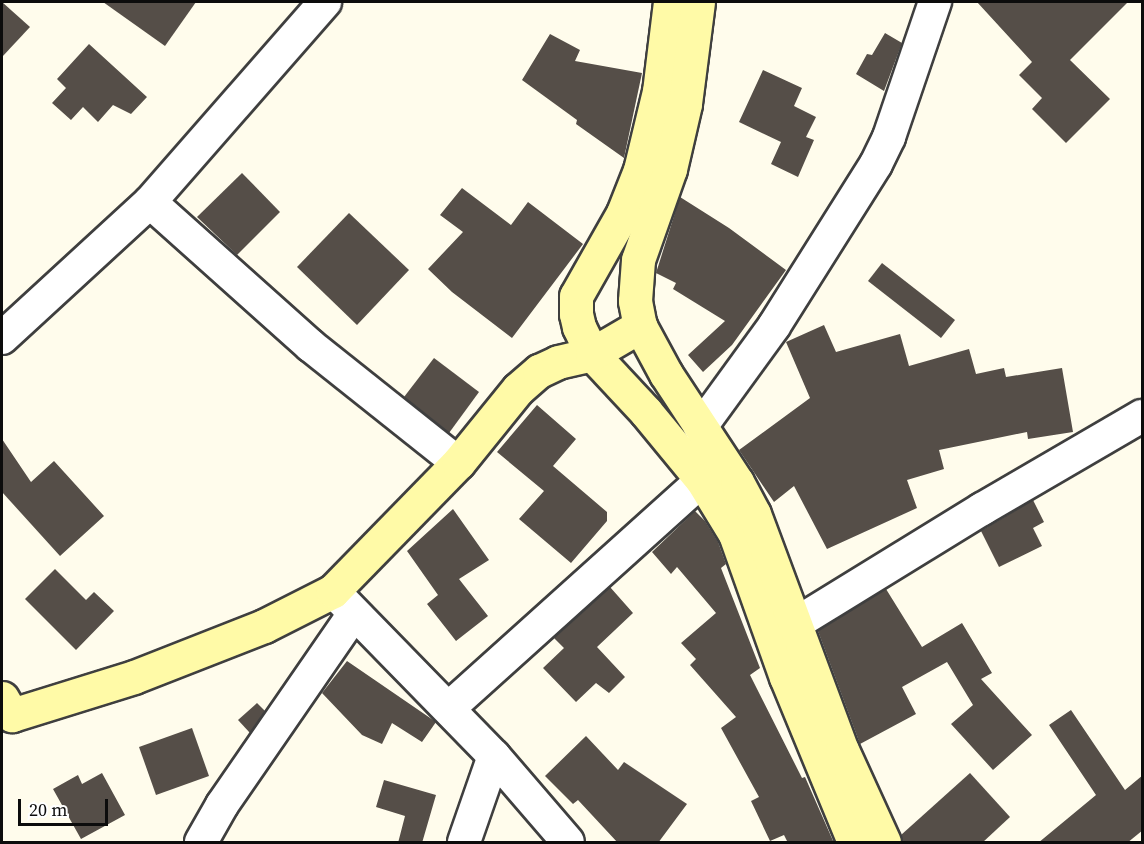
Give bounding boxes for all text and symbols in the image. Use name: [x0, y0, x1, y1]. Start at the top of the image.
scale bar: [21, 787, 111, 825]
text: 20 m: [29, 797, 67, 822]

